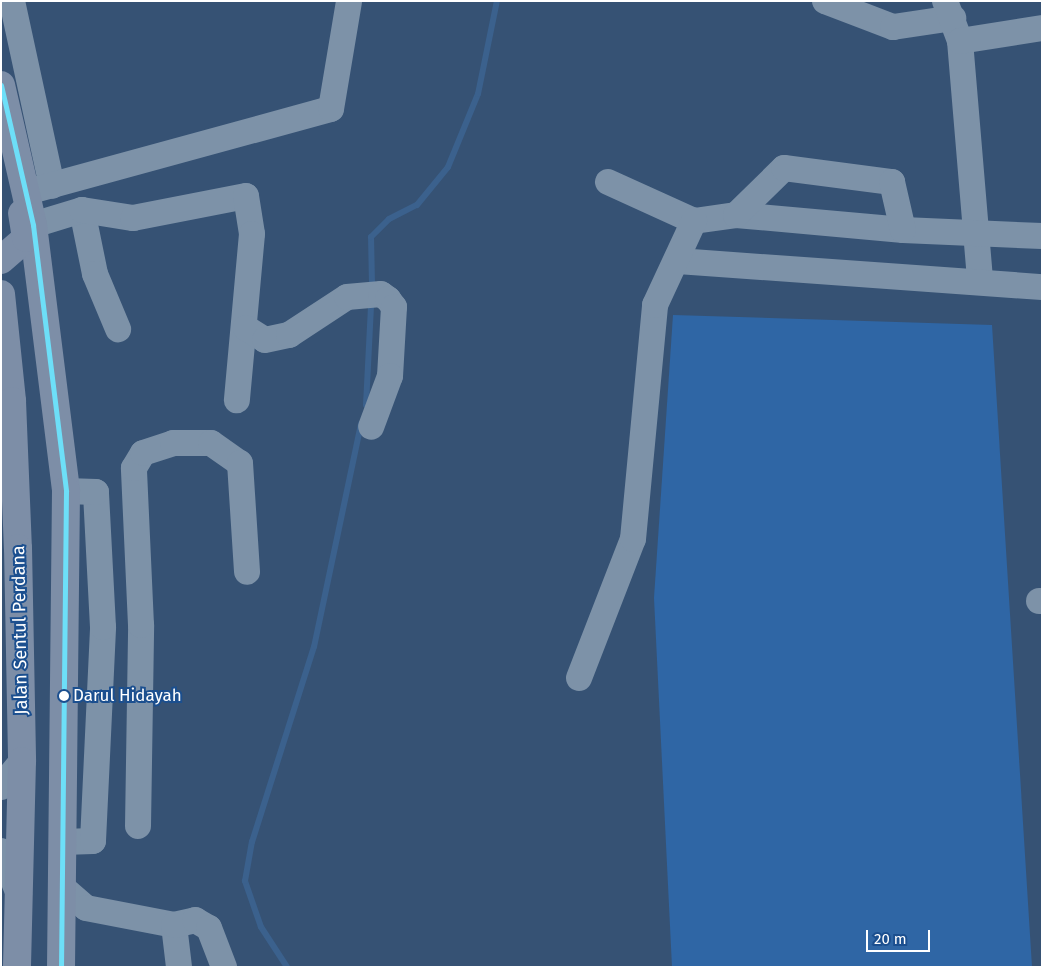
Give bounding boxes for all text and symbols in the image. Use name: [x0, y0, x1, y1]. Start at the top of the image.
street label: Jalan Sentul Perdana: [8, 545, 32, 715]
place label: Darul Hidayah: [73, 686, 182, 706]
marker: Darul Hidayah: [59, 691, 69, 701]
scale bar: [868, 920, 932, 952]
text: 20 m: [874, 930, 907, 948]

